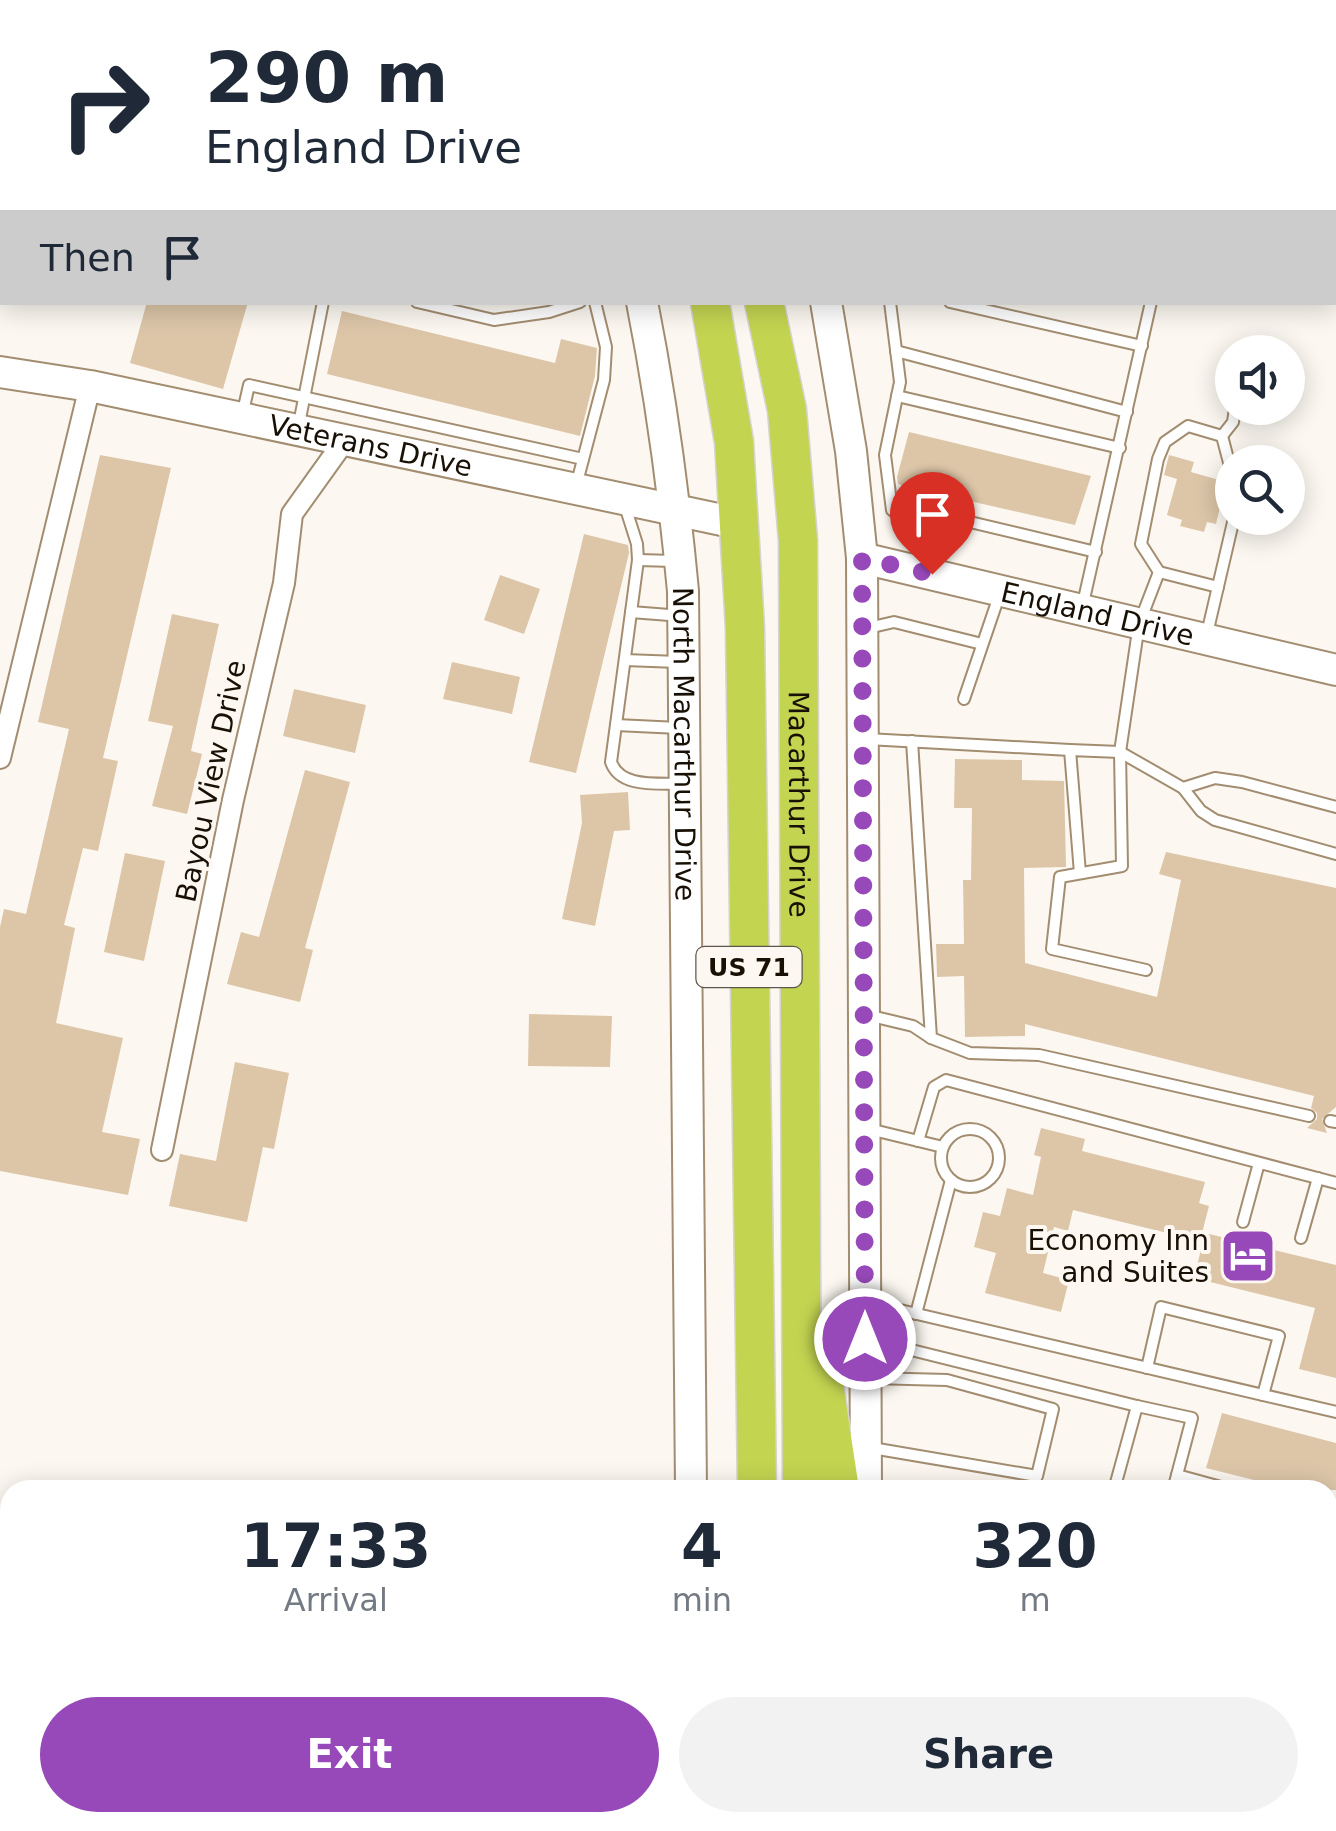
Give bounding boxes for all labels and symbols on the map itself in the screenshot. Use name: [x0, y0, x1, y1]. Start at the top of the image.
street label: Veterans Drive: [266, 408, 475, 483]
pin: [890, 472, 975, 575]
street label: England Drive: [998, 575, 1197, 652]
street label: North Macarthur Drive: [666, 587, 702, 901]
street label: Bayou View Drive: [169, 657, 253, 905]
street label: Macarthur Drive: [782, 691, 816, 918]
road number: US 71: [696, 947, 802, 987]
place label: Economy Inn and Suites: [1027, 1224, 1209, 1289]
hotel icon: Economy Inn and Suites: [1218, 1226, 1278, 1286]
position arrow: [813, 1287, 917, 1391]

